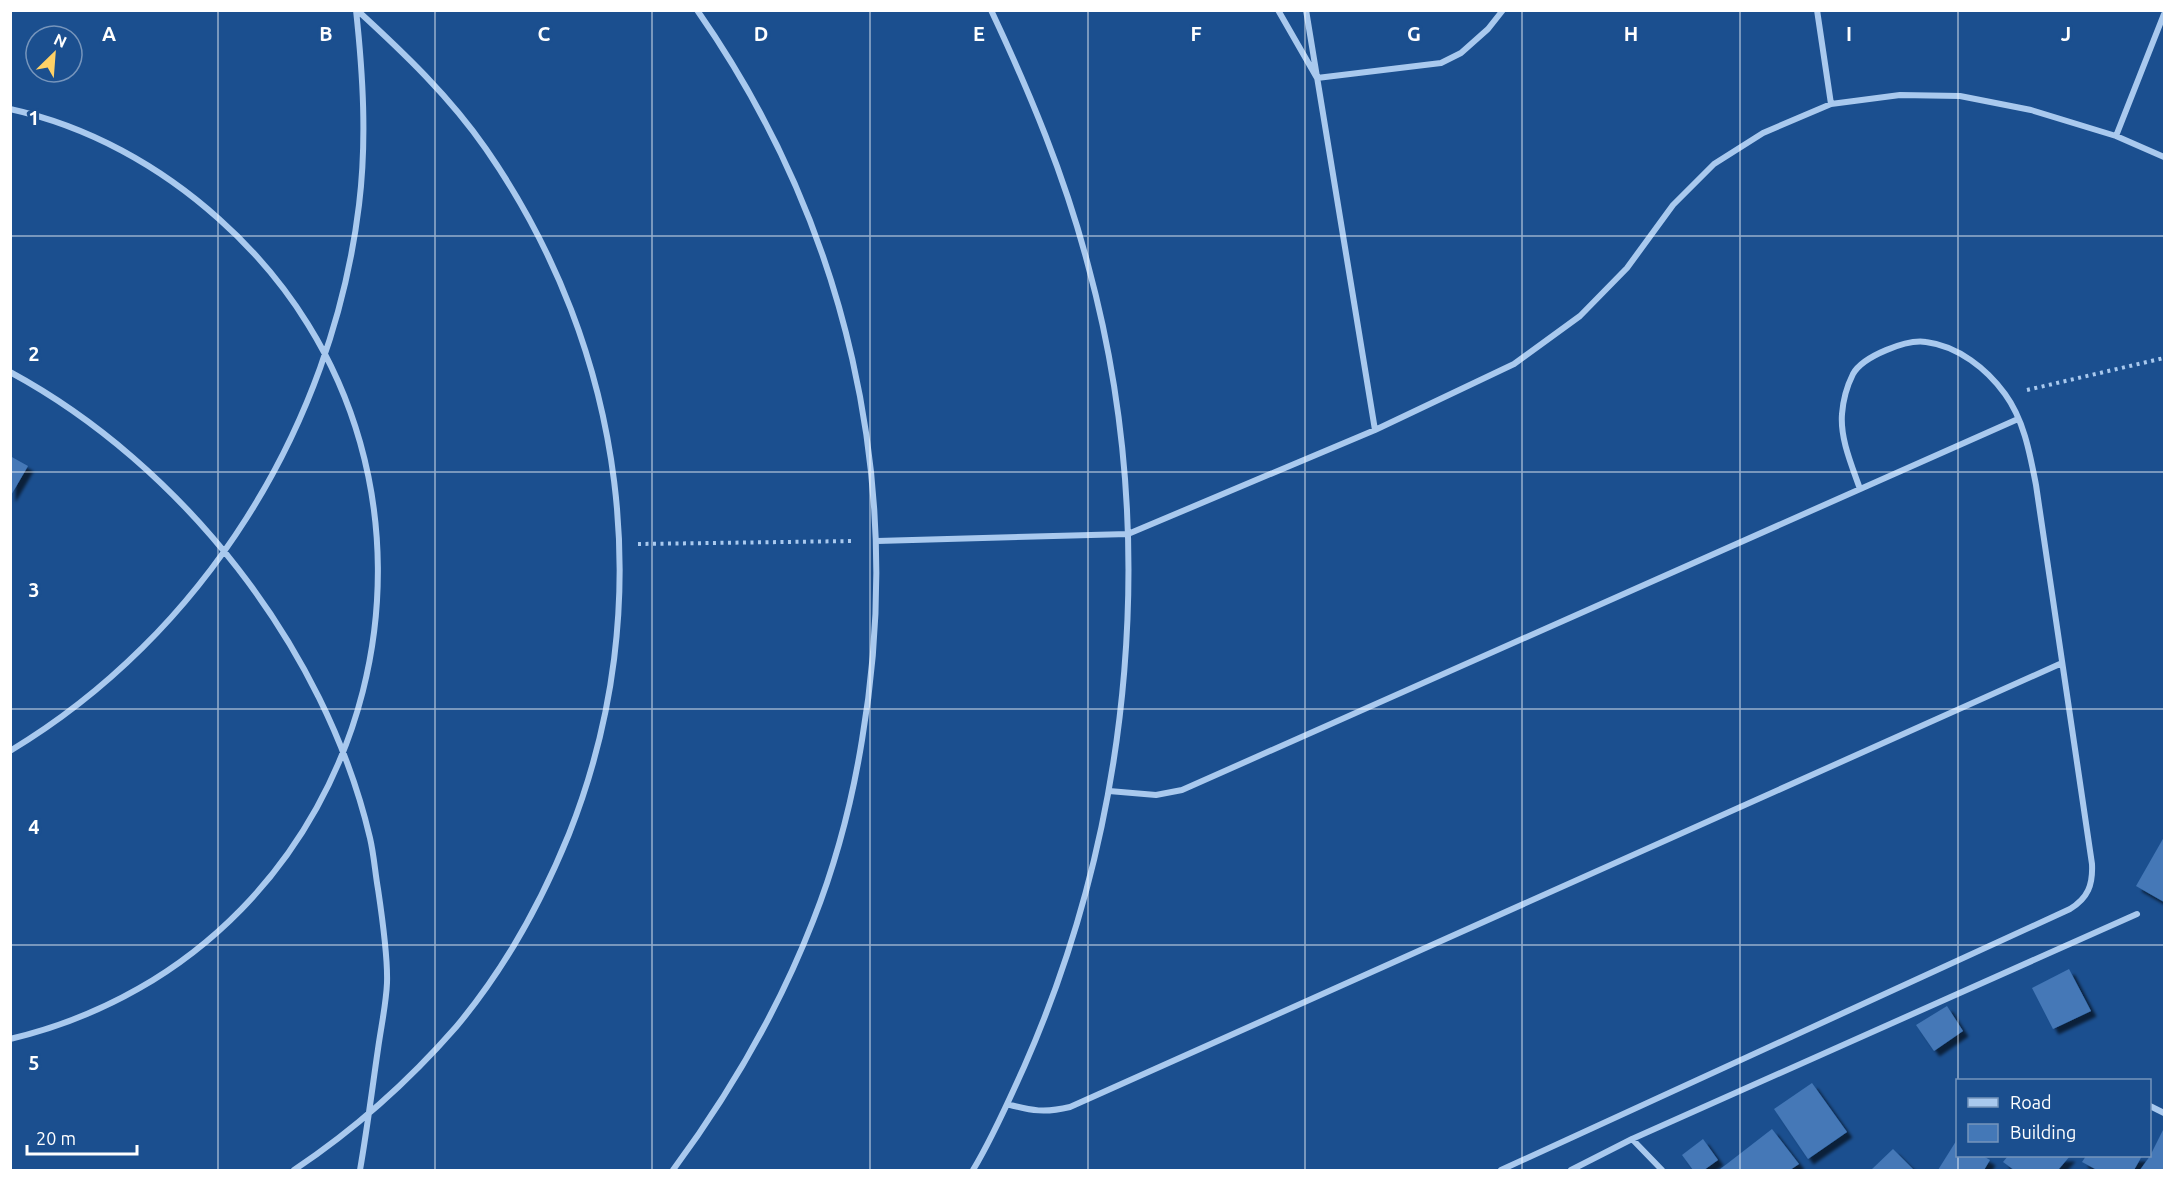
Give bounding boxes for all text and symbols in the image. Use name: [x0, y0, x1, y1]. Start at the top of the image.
text: A: [102, 22, 116, 45]
text: B: [319, 22, 333, 45]
text: C: [538, 22, 551, 45]
text: D: [754, 22, 768, 45]
text: E: [973, 22, 985, 45]
text: F: [1190, 22, 1202, 45]
text: G: [1407, 22, 1421, 45]
text: H: [1624, 22, 1638, 45]
text: I: [1846, 22, 1852, 45]
text: J: [2061, 22, 2071, 45]
north arrow: [24, 24, 84, 84]
text: N: [51, 30, 70, 51]
text: 1: [28, 106, 40, 129]
text: 2: [28, 342, 40, 365]
text: 3: [28, 578, 40, 601]
text: 4: [28, 815, 40, 838]
text: 5: [28, 1051, 40, 1074]
legend: [1956, 1079, 2151, 1157]
text: Road: [2010, 1092, 2052, 1112]
scale bar: [27, 1118, 136, 1156]
text: Building: [2010, 1122, 2076, 1142]
text: 20 m: [36, 1128, 76, 1148]

